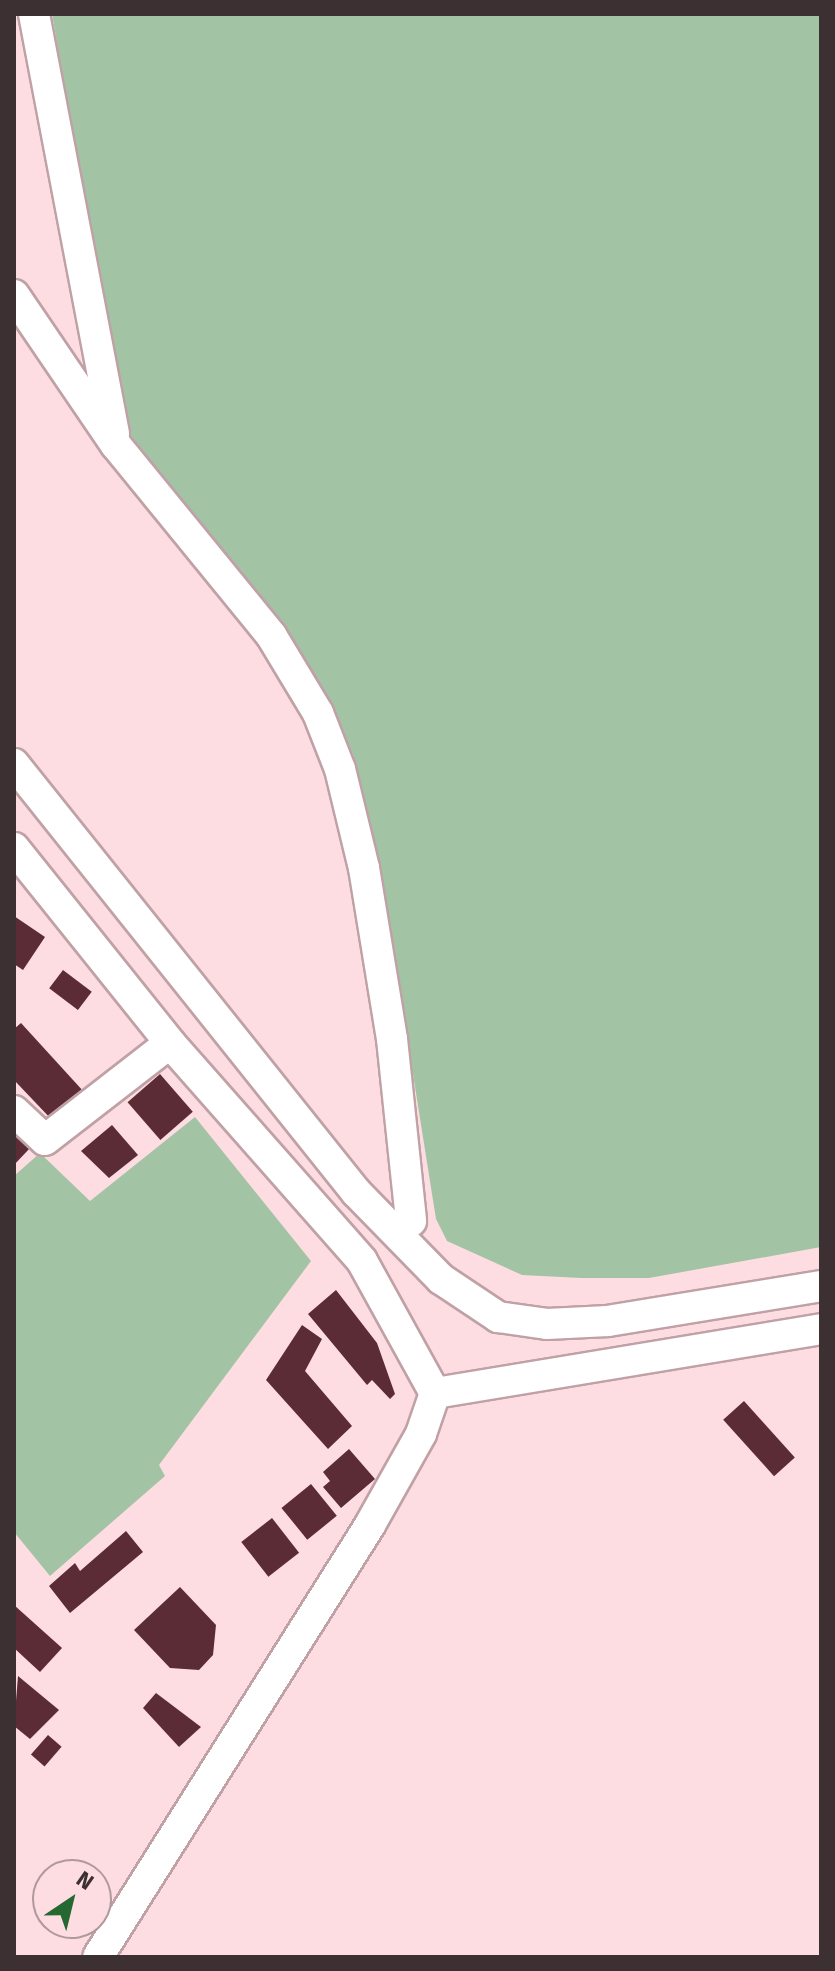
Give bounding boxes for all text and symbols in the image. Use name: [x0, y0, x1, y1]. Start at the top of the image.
north arrow: [32, 1859, 112, 1939]
text: N: [71, 1865, 99, 1896]

